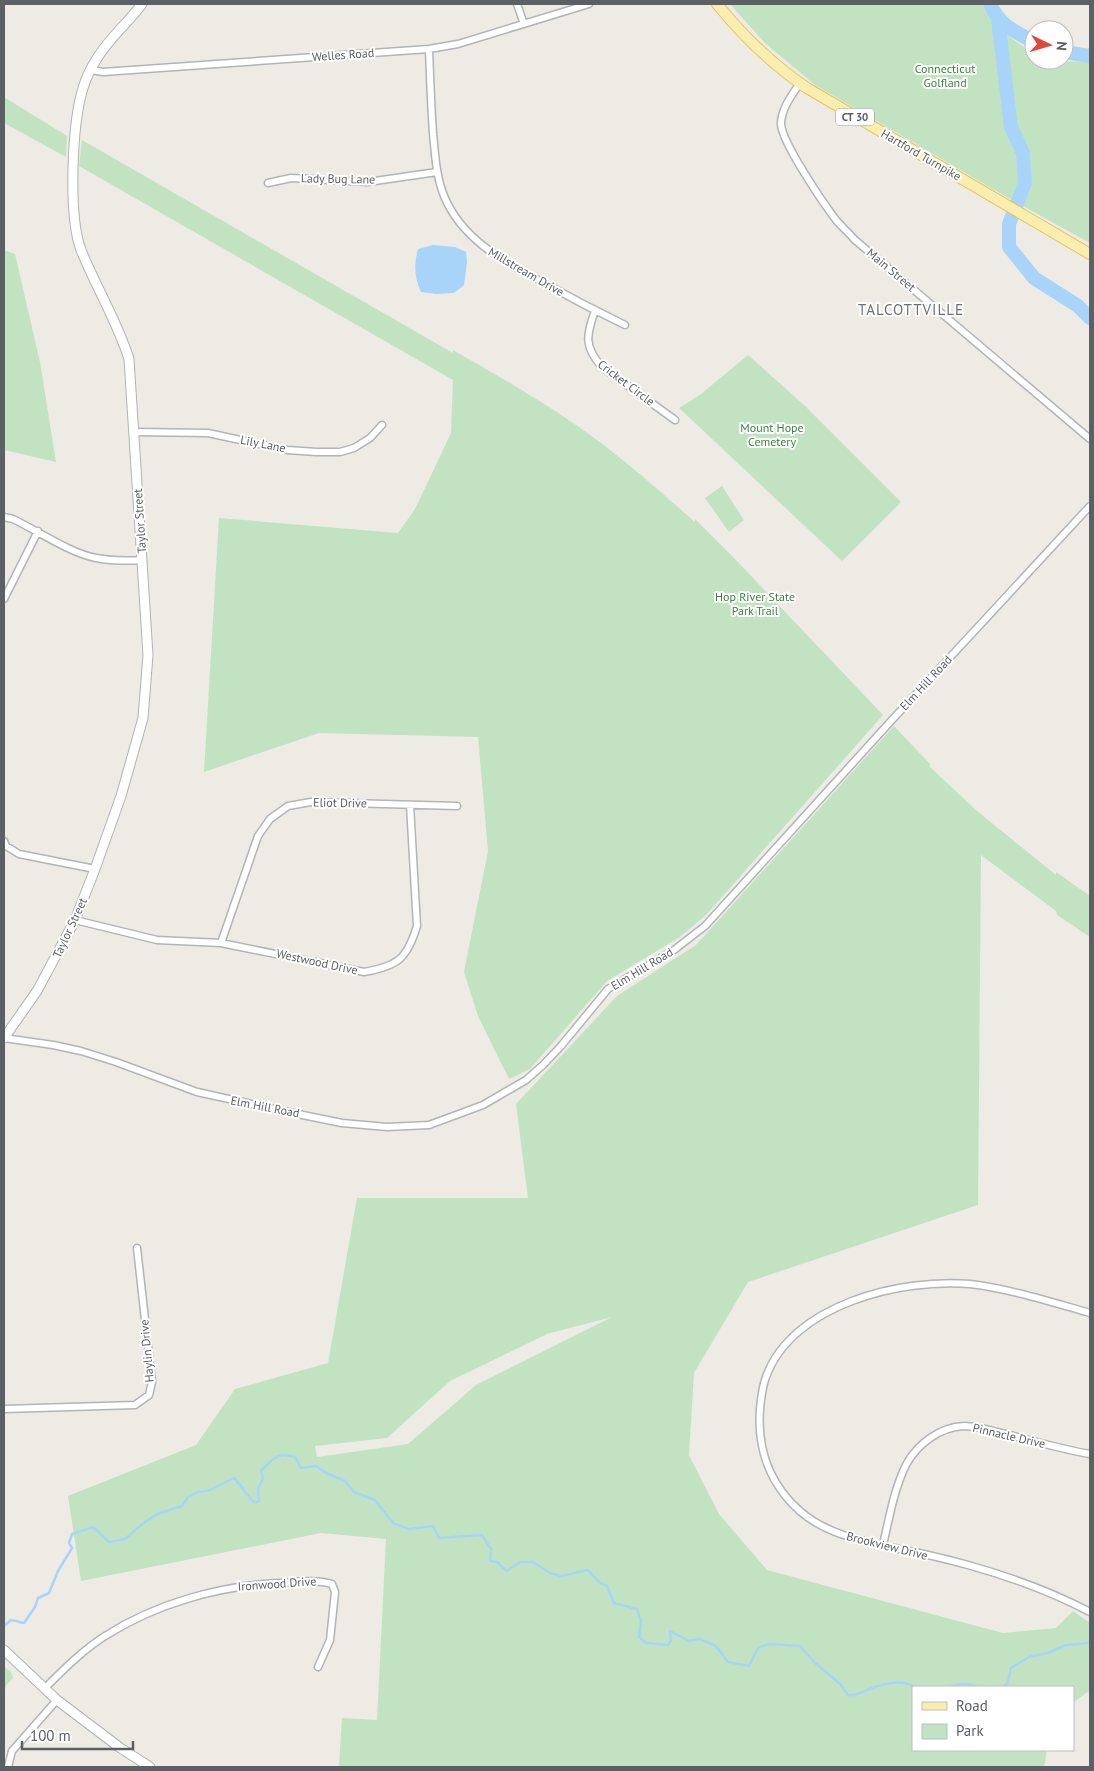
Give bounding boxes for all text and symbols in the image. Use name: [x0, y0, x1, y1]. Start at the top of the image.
north arrow: [1024, 20, 1074, 70]
text: N: [1053, 41, 1071, 52]
street label: Welles Road: [311, 45, 375, 64]
park label: Connecticut Golfland: [915, 61, 975, 90]
road number: CT 30: [836, 108, 874, 125]
street label: Hartford Turnpike: [879, 126, 964, 184]
street label: Lady Bug Lane: [301, 170, 375, 187]
street label: Millstream Drive: [486, 244, 567, 299]
street label: Main Street: [864, 245, 919, 294]
district label: TALCOTTVILLE: [858, 300, 964, 319]
street label: Cricket Circle: [595, 356, 658, 409]
park label: Mount Hope Cemetery: [740, 420, 804, 449]
street label: Lily Lane: [239, 432, 287, 455]
street label: Taylor Street: [130, 488, 149, 554]
park label: Hop River State Park Trail: [715, 589, 795, 618]
street label: Elm Hill Road: [896, 652, 955, 713]
street label: Eliot Drive: [313, 795, 367, 810]
street label: Taylor Street: [49, 895, 90, 960]
street label: Elm Hill Road: [608, 944, 676, 993]
street label: Westwood Drive: [275, 946, 359, 977]
street label: Elm Hill Road: [229, 1092, 301, 1121]
street label: Haylin Drive: [136, 1319, 157, 1383]
street label: Pinnacle Drive: [971, 1420, 1047, 1451]
street label: Brookview Drive: [845, 1528, 929, 1563]
street label: Ironwood Drive: [237, 1573, 317, 1594]
legend: [912, 1686, 1074, 1751]
text: Road: [956, 1696, 988, 1715]
scale bar: [22, 1718, 134, 1750]
text: Park: [956, 1721, 984, 1740]
text: 100 m: [30, 1726, 71, 1745]

